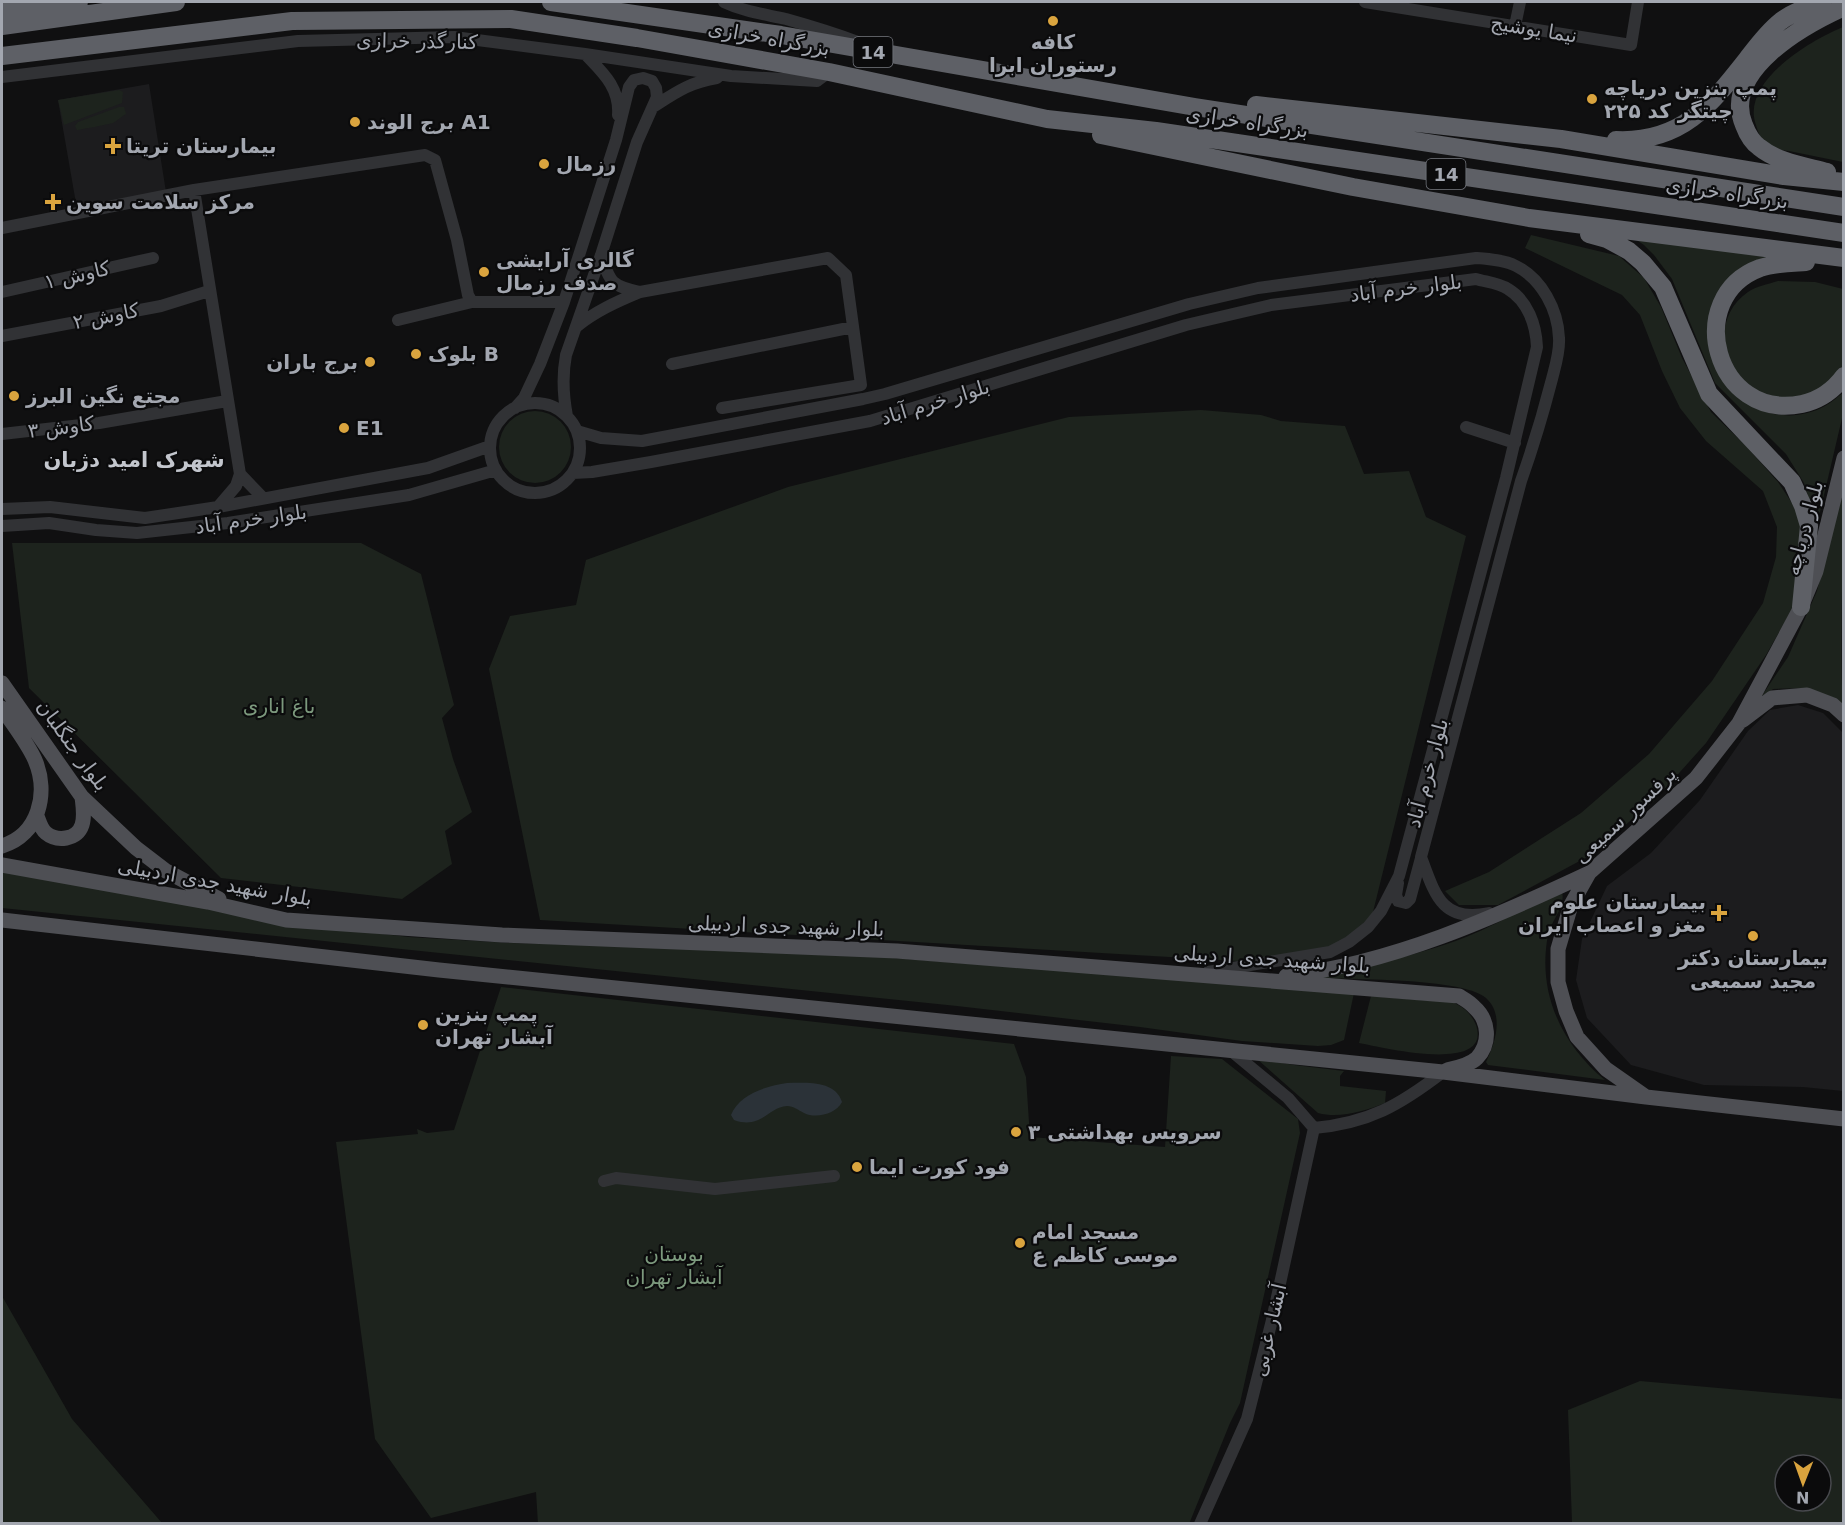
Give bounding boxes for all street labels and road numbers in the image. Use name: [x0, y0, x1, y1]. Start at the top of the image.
street label: نیما یوشیج: [1489, 10, 1579, 48]
street label: بزرگراه خرازی: [706, 15, 832, 61]
street label: کنارگذر خرازی: [356, 28, 478, 54]
road number: 14: [854, 37, 892, 67]
street label: بزرگراه خرازی: [1184, 102, 1310, 142]
road number: 14: [1426, 159, 1466, 189]
street label: بزرگراه خرازی: [1664, 173, 1790, 213]
street label: کاوش ۱: [42, 256, 113, 294]
street label: بلوار خرم آباد: [1349, 268, 1463, 307]
street label: کاوش ۲: [71, 298, 142, 334]
street label: بلوار خرم آباد: [877, 373, 992, 430]
street label: کاوش ۳: [26, 411, 96, 443]
street label: بلوار دریاچه: [1780, 478, 1828, 578]
street label: بلوار خرم آباد: [194, 498, 308, 539]
street label: بلوار جنگلبان: [32, 695, 114, 795]
street label: بلوار خرم آباد: [1400, 715, 1453, 830]
street label: پرفسور سمیعی: [1569, 762, 1682, 869]
street label: بلوار شهید جدی اردبیلی: [116, 853, 314, 911]
street label: بلوار شهید جدی اردبیلی: [687, 911, 885, 941]
street label: بلوار شهید جدی اردبیلی: [1173, 940, 1371, 978]
street label: آبشار غربی: [1246, 1279, 1292, 1379]

